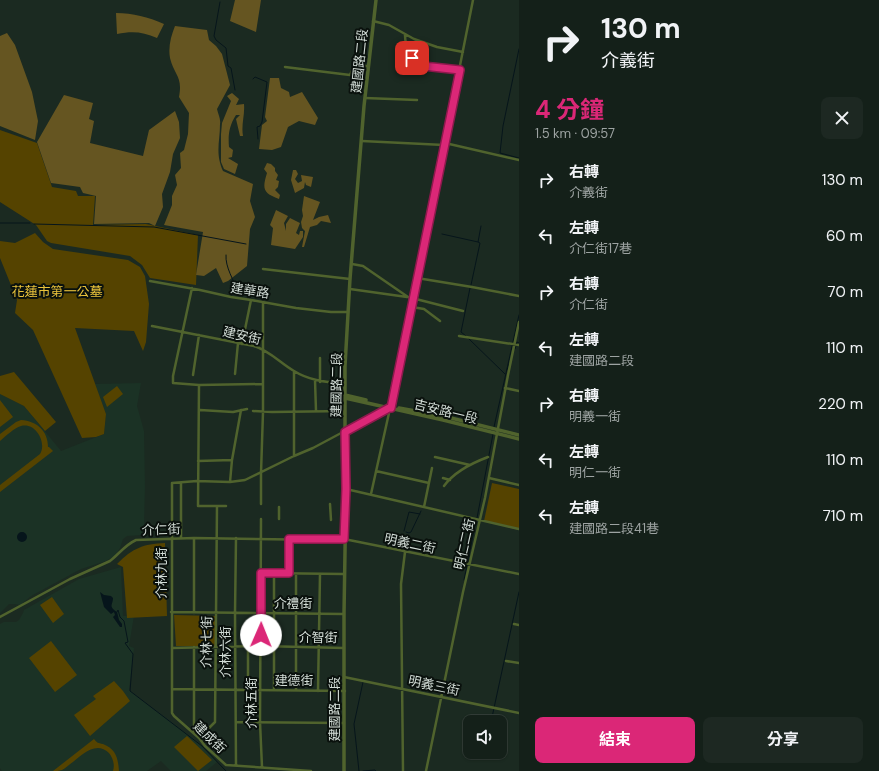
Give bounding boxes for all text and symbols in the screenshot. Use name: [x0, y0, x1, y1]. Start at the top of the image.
text: 130 m: [601, 10, 681, 47]
icon: right: [535, 16, 587, 68]
street label: 建國路二段: [348, 28, 371, 94]
pin: [395, 41, 429, 75]
icon: arrive: [401, 47, 423, 69]
text: 介義街: [601, 49, 655, 73]
text: 4 分鐘: [535, 94, 604, 125]
button: close: [821, 97, 863, 139]
text: 1.5 km · 09:57: [535, 125, 615, 142]
text: 右轉: [569, 162, 599, 182]
icon: right: [535, 169, 557, 191]
text: 130 m: [822, 170, 863, 190]
text: 介義街: [569, 184, 608, 201]
text: 左轉: [569, 218, 599, 238]
icon: left: [535, 225, 557, 247]
text: 60 m: [826, 226, 863, 246]
text: 介仁街17巷: [569, 240, 632, 257]
text: 右轉: [569, 274, 599, 294]
street label: 建華路: [229, 279, 271, 302]
icon: right: [535, 281, 557, 303]
text: 70 m: [828, 282, 863, 302]
park label: 花蓮市第一公墓: [11, 283, 103, 300]
text: 介仁街: [569, 296, 608, 313]
street label: 建安街: [221, 323, 263, 348]
text: 左轉: [569, 330, 599, 350]
icon: left: [535, 337, 557, 359]
text: 110 m: [826, 338, 863, 358]
street label: 建國路二段: [327, 352, 346, 418]
text: 建國路二段: [569, 352, 634, 369]
text: 右轉: [569, 386, 599, 406]
icon: right: [535, 393, 557, 415]
text: 220 m: [818, 394, 863, 414]
street label: 吉安路一段: [412, 395, 479, 428]
text: 明義一街: [569, 408, 621, 425]
text: 左轉: [569, 442, 599, 462]
icon: left: [535, 449, 557, 471]
text: 110 m: [826, 450, 863, 470]
text: 明仁一街: [569, 464, 621, 481]
text: 左轉: [569, 498, 599, 518]
icon: left: [535, 505, 557, 527]
text: 710 m: [823, 506, 863, 526]
street label: 明仁二街: [450, 517, 479, 571]
street label: 介仁街: [141, 520, 181, 539]
text: 建國路二段41巷: [569, 520, 659, 537]
street label: 明義二街: [383, 530, 437, 557]
street label: 介林九街: [153, 547, 170, 599]
street label: 介禮街: [273, 595, 313, 612]
position arrow: [240, 614, 282, 656]
street label: 介林七街: [198, 616, 215, 668]
street label: 介林六街: [217, 626, 234, 678]
street label: 介智街: [298, 629, 338, 646]
street label: 建德街: [274, 672, 314, 689]
street label: 明義三街: [407, 672, 461, 699]
street label: 建國路二段: [326, 676, 343, 742]
street label: 介林五街: [243, 677, 260, 729]
map controls: [463, 715, 507, 759]
button: sound: [463, 715, 507, 759]
button: 結束: [535, 717, 695, 763]
button: 分享: [703, 717, 863, 763]
street label: 建成街: [190, 718, 230, 757]

